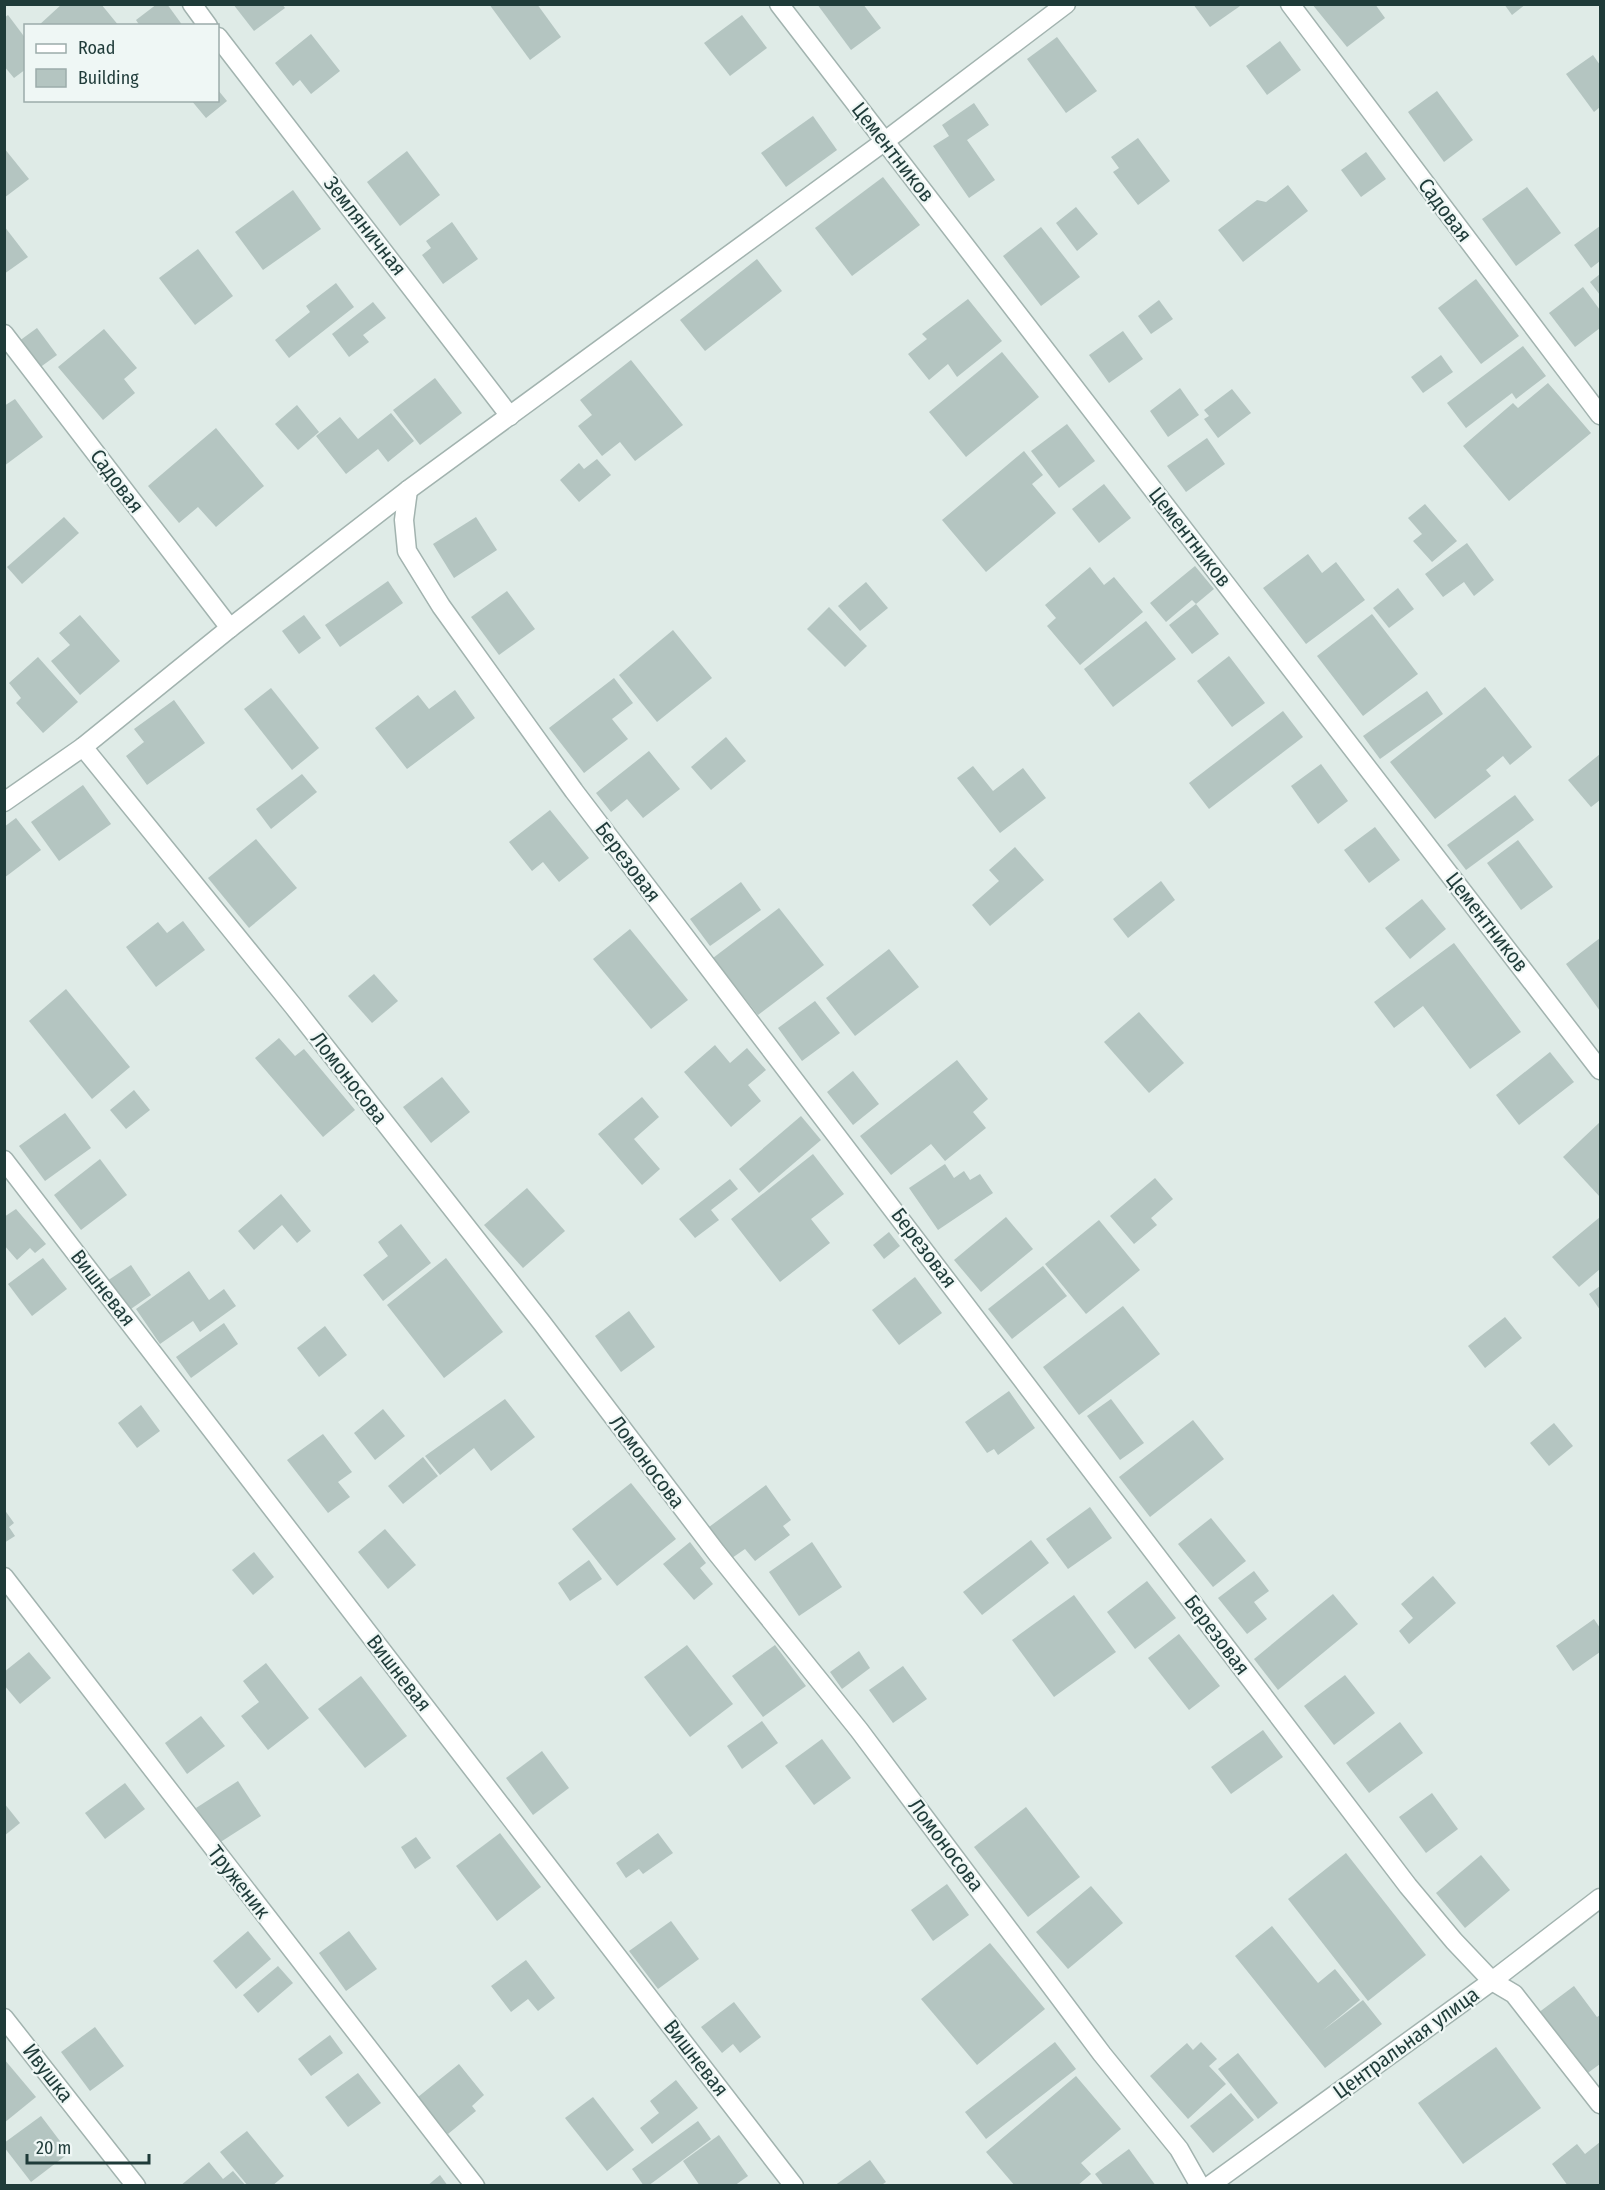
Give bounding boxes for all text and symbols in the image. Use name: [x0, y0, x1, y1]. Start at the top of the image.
legend: [24, 24, 219, 102]
text: Road: [78, 37, 115, 59]
text: Building: [78, 67, 139, 89]
street label: Цементников: [846, 97, 940, 207]
street label: Земляничная: [318, 171, 412, 281]
street label: Садовая: [1413, 173, 1477, 247]
street label: Садовая: [85, 444, 149, 518]
street label: Цементников: [1143, 482, 1237, 592]
street label: Березовая: [589, 817, 667, 907]
street label: Цементников: [1440, 867, 1534, 977]
street label: Ломоносова: [305, 1027, 393, 1129]
street label: Березовая: [885, 1203, 963, 1293]
street label: Вишневая: [65, 1244, 141, 1332]
street label: Ломоносова: [604, 1410, 690, 1514]
street label: Березовая: [1178, 1590, 1256, 1680]
street label: Вишневая: [361, 1629, 437, 1717]
street label: Ломоносова: [903, 1793, 989, 1897]
street label: Труженик: [202, 1840, 276, 1924]
street label: Центральная улица: [1328, 1981, 1484, 2105]
street label: Вишневая: [658, 2014, 734, 2102]
street label: Ивушка: [17, 2039, 79, 2107]
scale bar: [27, 2127, 148, 2165]
text: 20 m: [36, 2137, 71, 2159]

